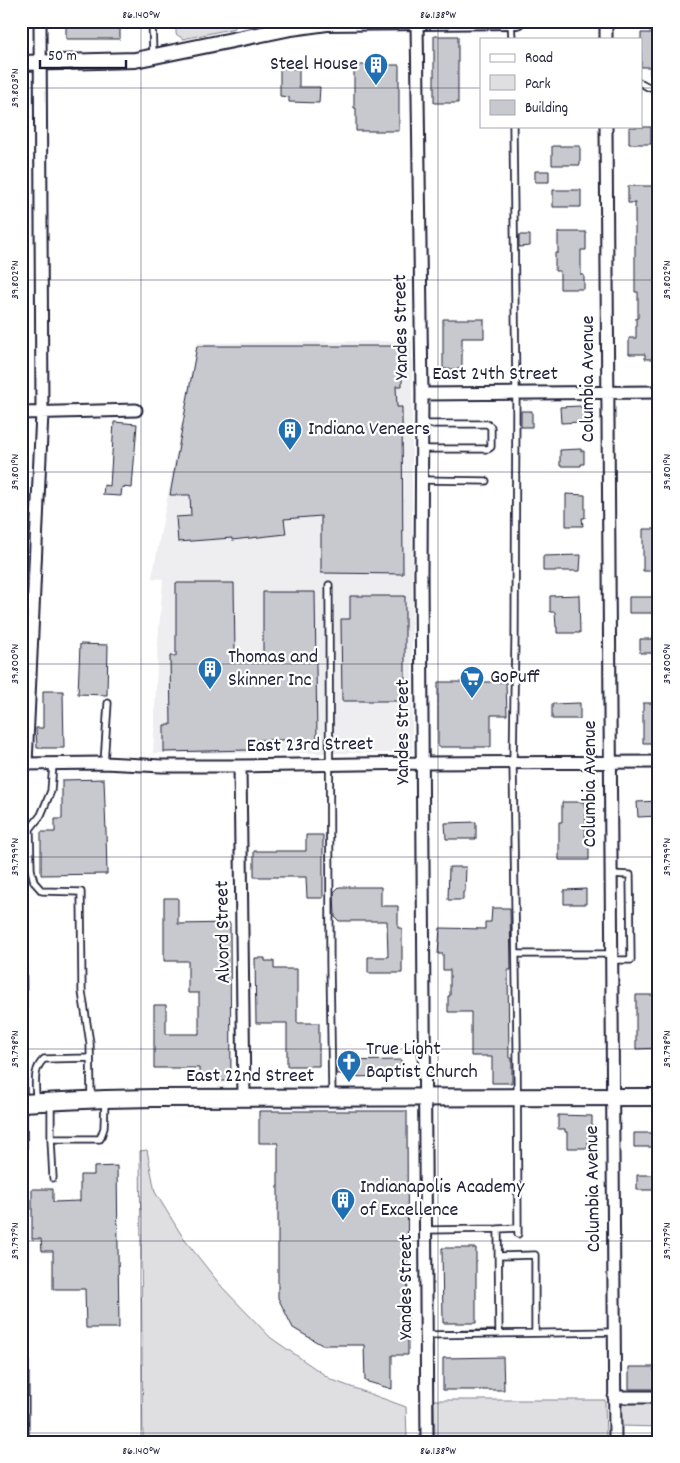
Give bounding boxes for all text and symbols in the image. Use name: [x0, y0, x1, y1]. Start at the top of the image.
text: 86.140°W: [122, 7, 160, 24]
text: 86.138°W: [420, 7, 456, 24]
scale bar: [40, 38, 126, 70]
legend: [480, 38, 642, 128]
text: 50 m: [48, 46, 77, 68]
text: Road: [525, 48, 553, 70]
place label: Steel House: [270, 51, 358, 79]
building icon: Steel House: [363, 52, 389, 86]
text: 39.803°N: [7, 68, 24, 108]
text: Park: [525, 74, 551, 96]
text: Building: [525, 98, 568, 120]
text: 39.802°N: [7, 260, 24, 300]
text: 39.802°N: [659, 260, 676, 300]
street label: Yandes Street: [387, 274, 417, 380]
street label: Columbia Avenue: [575, 315, 603, 442]
street label: East 24th Street: [432, 361, 558, 389]
place label: Indiana Veneers: [308, 416, 430, 444]
building icon: Indiana Veneers: [277, 417, 303, 451]
text: 39.801°N: [7, 454, 24, 490]
text: 39.801°N: [659, 454, 676, 490]
text: 39.800°N: [7, 644, 24, 684]
place label: Thomas and Skinner Inc: [228, 644, 318, 695]
text: 39.800°N: [659, 644, 676, 684]
building icon: Thomas and Skinner Inc: [197, 656, 223, 690]
place label: GoPuff: [490, 664, 540, 692]
supermarket icon: GoPuff: [459, 665, 485, 699]
street label: Yandes Street: [390, 679, 418, 785]
street label: Columbia Avenue: [577, 720, 605, 847]
street label: East 23rd Street: [247, 731, 373, 761]
text: 39.799°N: [7, 838, 24, 876]
text: 39.799°N: [659, 838, 676, 876]
street label: Alvord Street: [209, 880, 239, 984]
text: 39.798°N: [7, 1030, 24, 1068]
text: 39.798°N: [659, 1030, 676, 1068]
place label: True Light Baptist Church: [366, 1036, 478, 1087]
church icon: True Light Baptist Church: [336, 1049, 362, 1083]
street label: East 22nd Street: [186, 1063, 314, 1091]
street label: Columbia Avenue: [579, 1125, 609, 1253]
place label: Indianapolis Academy of Excellence: [360, 1174, 525, 1225]
building icon: Indianapolis Academy of Excellence: [330, 1187, 356, 1221]
text: 39.797°N: [7, 1222, 24, 1260]
text: 39.797°N: [659, 1222, 676, 1260]
street label: Yandes Street: [393, 1234, 421, 1340]
text: 86.140°W: [122, 1443, 160, 1460]
text: 86.138°W: [420, 1443, 456, 1460]

